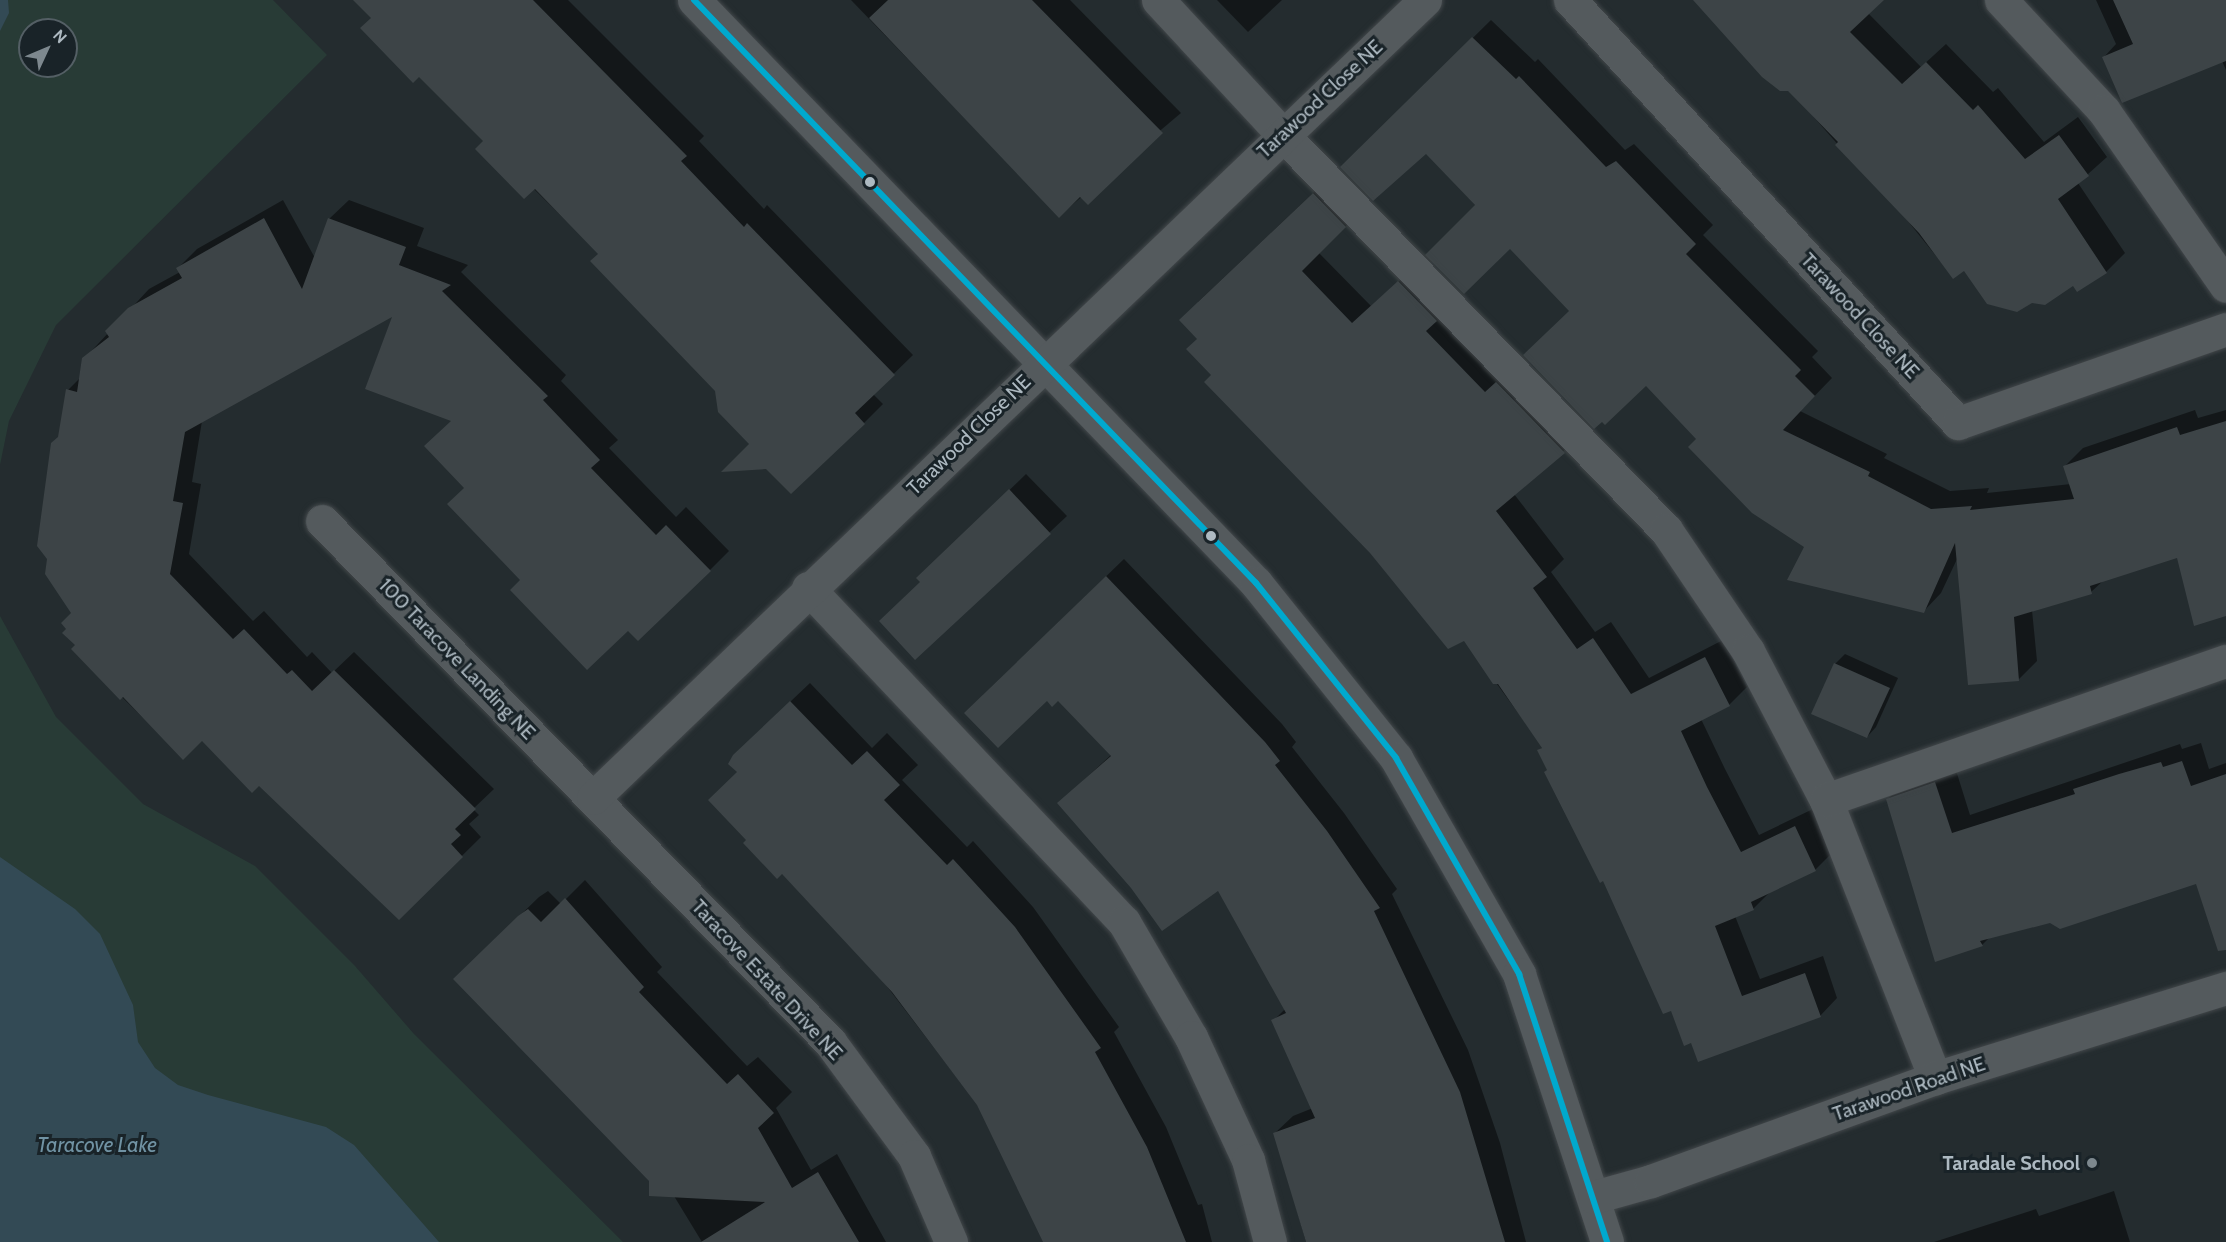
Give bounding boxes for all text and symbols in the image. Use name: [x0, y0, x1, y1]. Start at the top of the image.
north arrow: [18, 18, 78, 78]
text: N: [49, 26, 71, 47]
street label: Tarawood Close NE: [1252, 35, 1388, 163]
unlabelled marker: [864, 176, 876, 188]
street label: Tarawood Close NE: [1796, 248, 1924, 384]
street label: Tarawood Close NE: [902, 370, 1036, 500]
unlabelled marker: [1205, 530, 1217, 542]
street label: 100 Taracove Landing NE: [374, 573, 540, 745]
street label: Taracove Estate Drive NE: [687, 895, 847, 1065]
street label: Tarawood Road NE: [1830, 1052, 1988, 1126]
water label: Taracove Lake: [37, 1132, 157, 1158]
place label: Taradale School: [1942, 1151, 2080, 1175]
marker: Taradale School: [2085, 1156, 2099, 1170]

